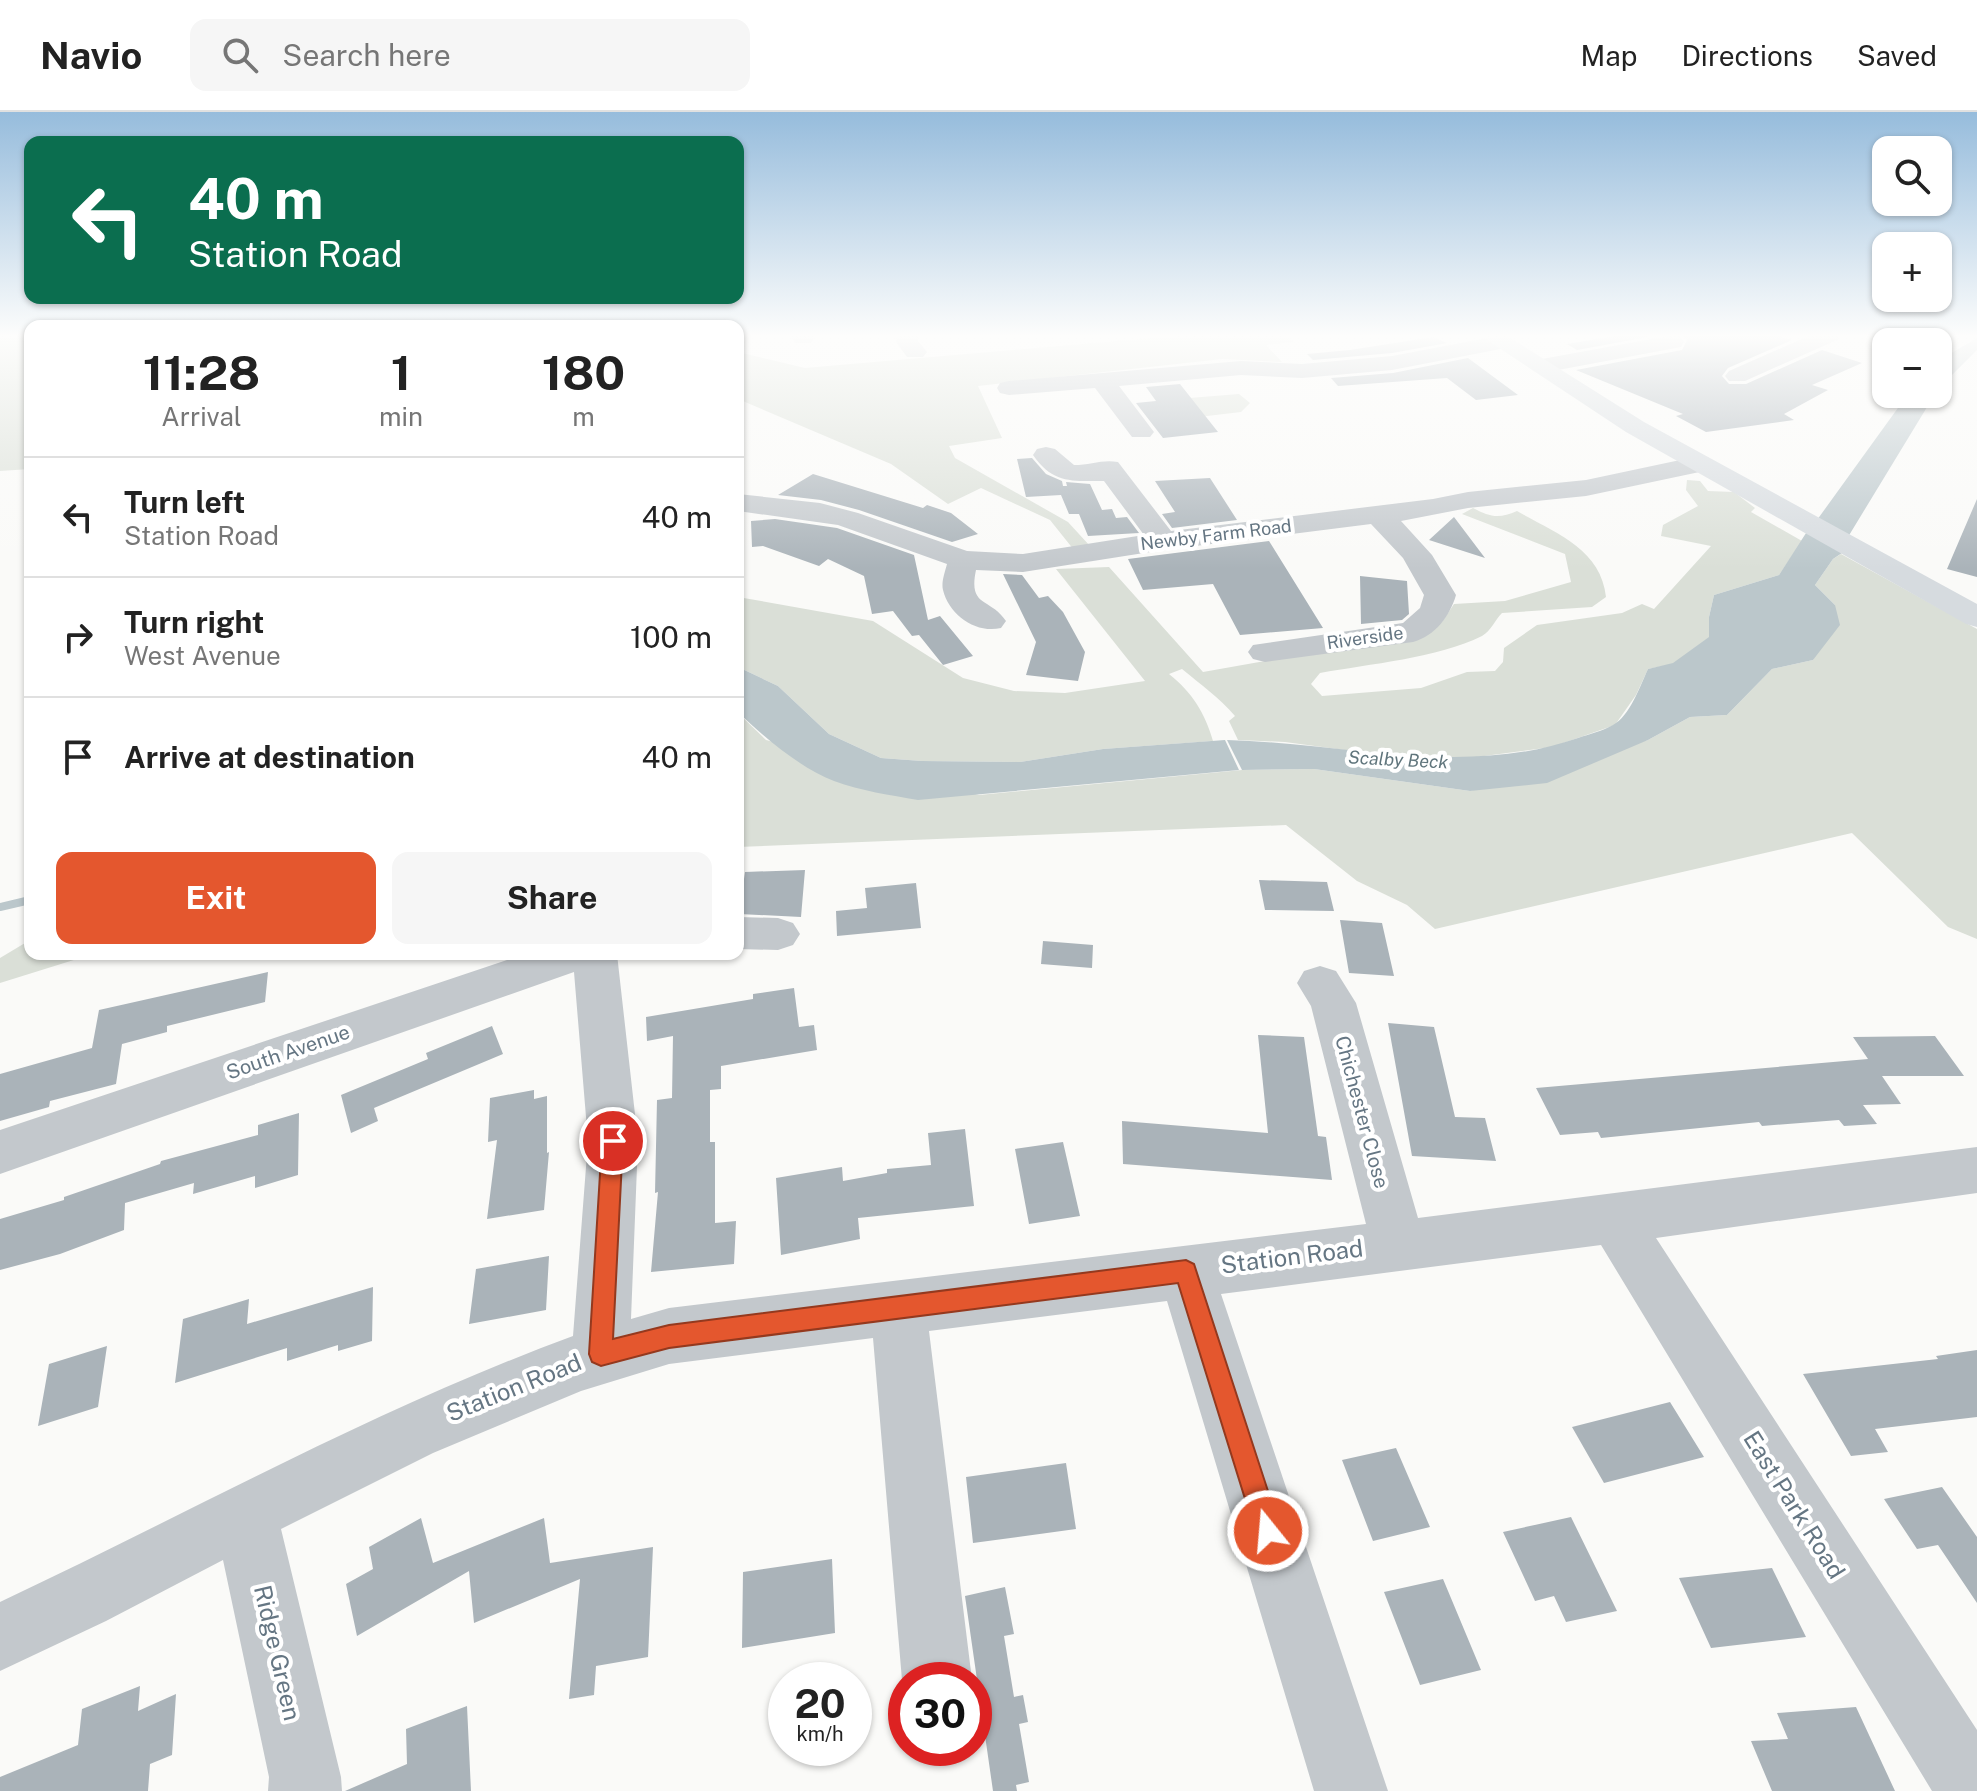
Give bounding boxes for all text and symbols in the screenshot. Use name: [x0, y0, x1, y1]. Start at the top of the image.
search box: [190, 19, 750, 91]
text: Navio: [40, 33, 142, 78]
icon: search: [218, 33, 262, 77]
text: Search here: [282, 37, 451, 73]
text: Map: [1581, 39, 1637, 72]
text: Directions: [1681, 39, 1813, 72]
text: Saved: [1857, 39, 1937, 72]
map controls: [1872, 136, 1952, 408]
button: search: [1872, 136, 1952, 216]
text: 40 m: [188, 166, 324, 232]
icon: left: [56, 168, 160, 272]
button: +: [1872, 232, 1952, 312]
text: Station Road: [188, 233, 402, 275]
button: −: [1872, 328, 1952, 408]
text: 11:28: [143, 344, 260, 401]
text: 1: [391, 344, 411, 401]
text: 180: [542, 344, 625, 401]
text: Arrival: [161, 401, 242, 432]
text: min: [379, 401, 423, 432]
text: m: [572, 401, 595, 432]
text: Turn left: [124, 484, 245, 520]
icon: left: [56, 495, 100, 539]
text: 40 m: [642, 499, 712, 535]
street label: Newby Farm Road: [1139, 515, 1293, 554]
text: Station Road: [124, 520, 279, 551]
text: Turn right: [124, 604, 264, 640]
icon: right: [56, 615, 100, 659]
text: 100 m: [630, 619, 712, 655]
street label: Riverside: [1325, 622, 1405, 653]
text: West Avenue: [124, 640, 281, 671]
icon: arrive: [56, 735, 100, 779]
text: Arrive at destination: [124, 739, 415, 775]
text: 40 m: [642, 739, 712, 775]
water label: Scalby Beck: [1347, 746, 1449, 773]
button: Exit: [56, 852, 376, 944]
button: Share: [392, 852, 712, 944]
street label: South Avenue: [223, 1020, 353, 1084]
street label: Chichester Close: [1330, 1033, 1394, 1191]
pin: [579, 1107, 647, 1175]
icon: arrive: [591, 1119, 635, 1163]
street label: Station Road: [1219, 1233, 1365, 1279]
street label: Station Road: [442, 1347, 585, 1427]
street label: East Park Road: [1738, 1425, 1851, 1583]
position arrow: [1226, 1489, 1310, 1573]
street label: Ridge Green: [249, 1582, 307, 1723]
speed limit sign: 30: [888, 1662, 992, 1766]
text: 20: [794, 1680, 846, 1727]
text: km/h: [796, 1722, 844, 1746]

